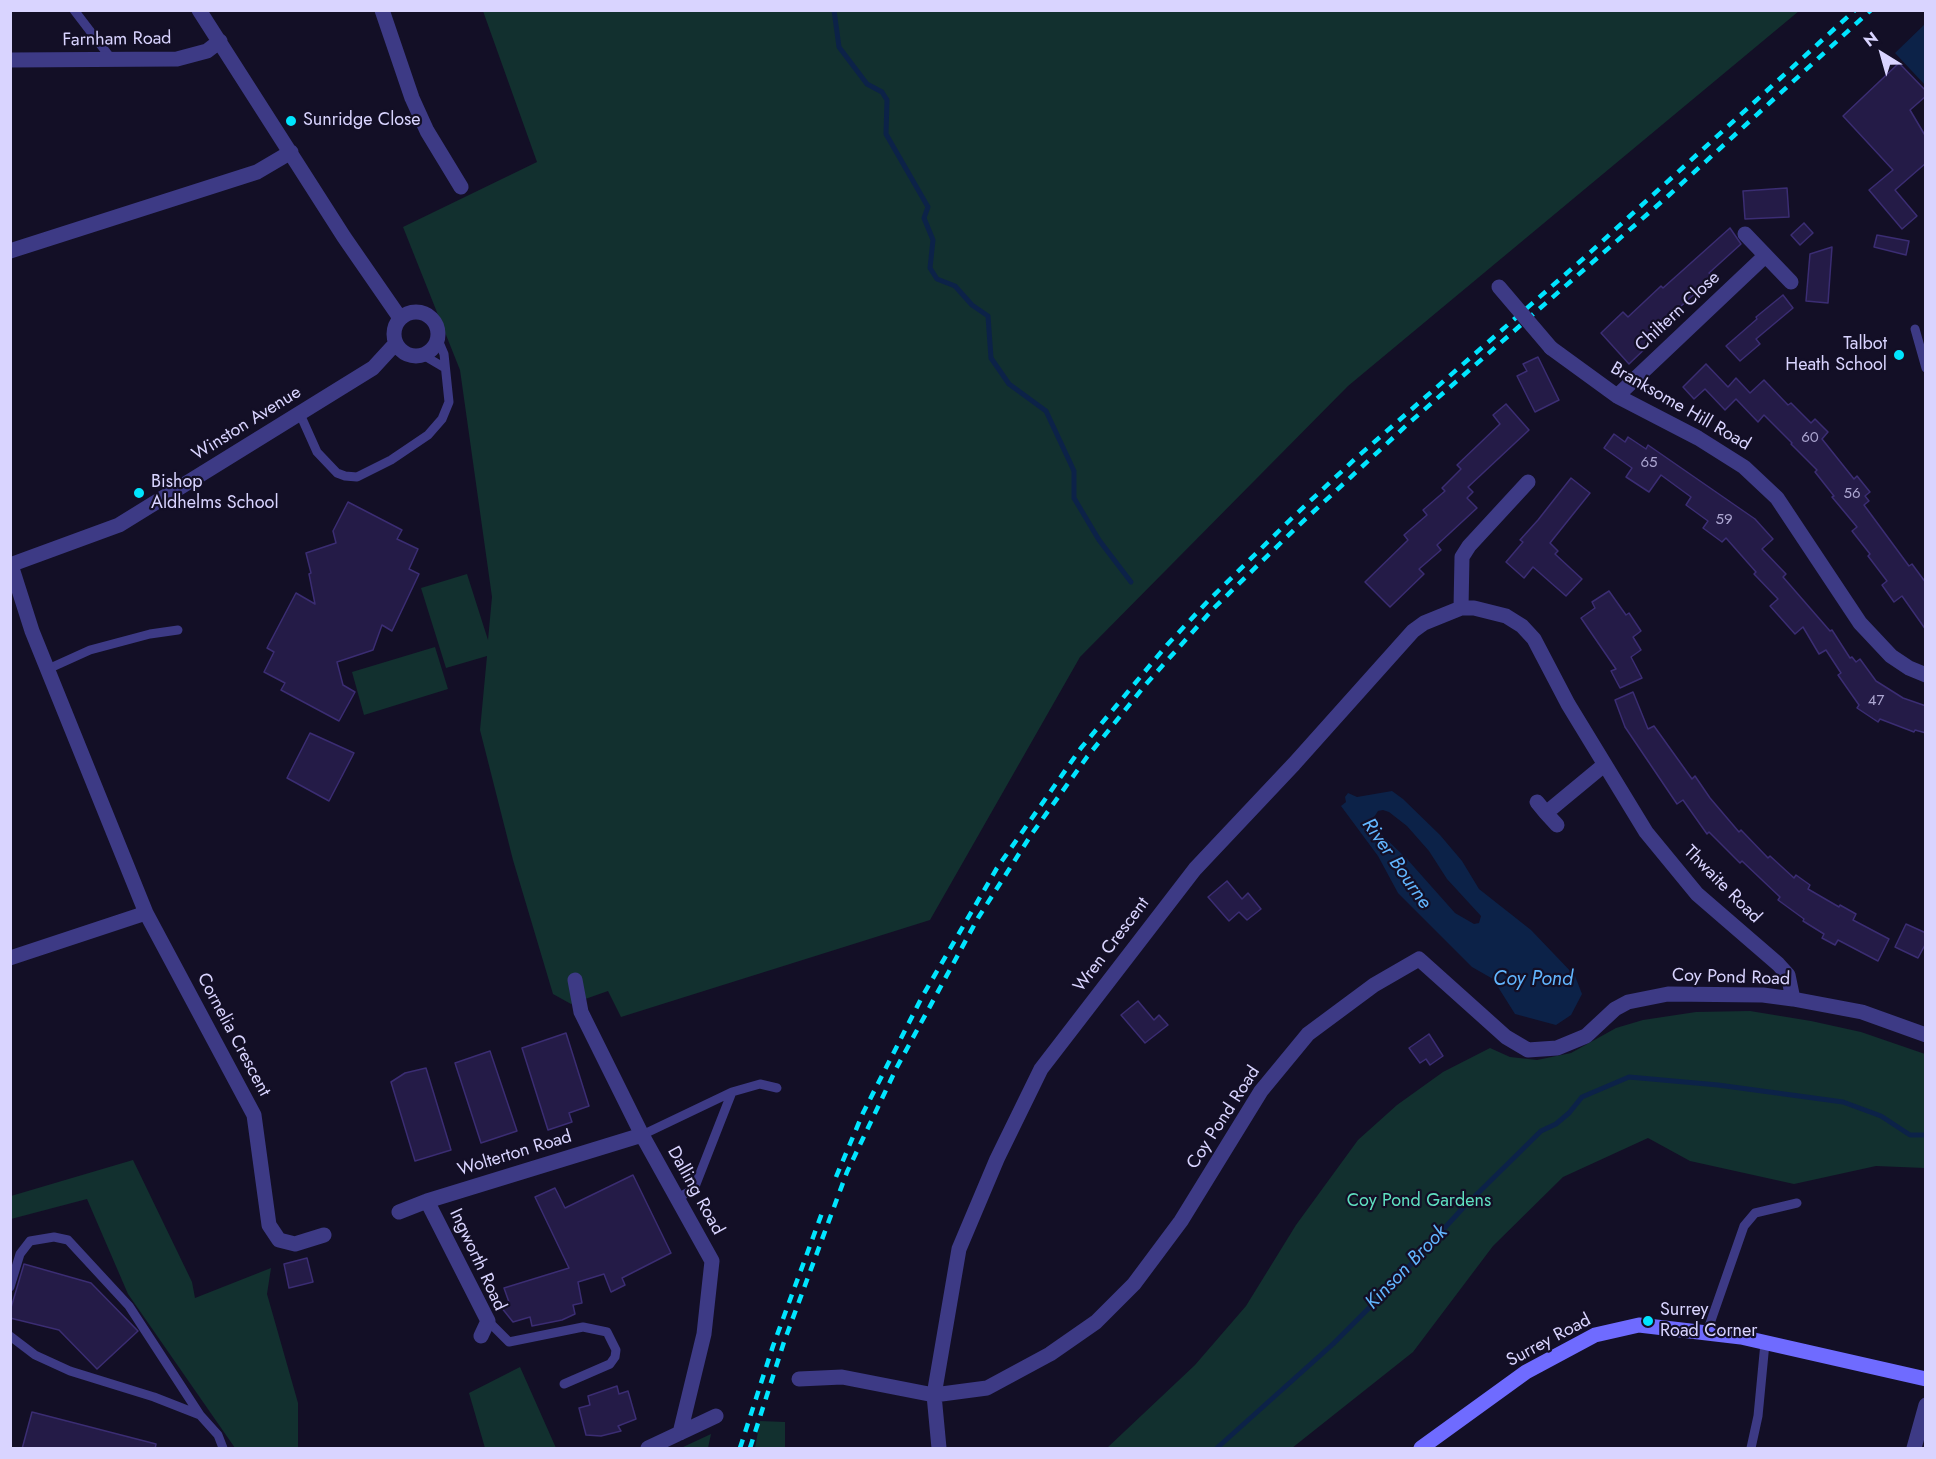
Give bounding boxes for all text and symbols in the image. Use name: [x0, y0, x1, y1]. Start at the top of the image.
north arrow: [1852, 24, 1912, 84]
text: N: [1859, 26, 1883, 52]
street label: Farnham Road: [62, 28, 172, 52]
place label: Sunridge Close: [303, 110, 421, 132]
marker: Sunridge Close: [284, 114, 298, 128]
street label: Chiltern Close: [1631, 267, 1725, 357]
place label: Talbot Heath School: [1785, 334, 1887, 376]
marker: Talbot Heath School: [1892, 348, 1906, 362]
street label: Branksome Hill Road: [1606, 358, 1754, 456]
street label: Winston Avenue: [189, 382, 305, 466]
house number: 60: [1801, 429, 1819, 447]
house number: 65: [1640, 454, 1658, 472]
place label: Bishop Aldhelms School: [151, 472, 279, 514]
house number: 56: [1843, 485, 1861, 503]
marker: Bishop Aldhelms School: [132, 486, 146, 500]
house number: 59: [1715, 511, 1733, 529]
house number: 47: [1868, 692, 1884, 710]
water label: River Bourne: [1356, 814, 1436, 914]
street label: Thwaite Road: [1679, 842, 1765, 928]
street label: Wren Crescent: [1069, 893, 1155, 997]
street label: Coy Pond Road: [1672, 965, 1790, 991]
water label: Coy Pond: [1493, 968, 1573, 992]
street label: Cornelia Crescent: [191, 970, 275, 1100]
street label: Coy Pond Road: [1183, 1063, 1265, 1173]
street label: Wolterton Road: [455, 1126, 575, 1182]
street label: Dalling Road: [662, 1143, 728, 1239]
park label: Coy Pond Gardens: [1347, 1191, 1491, 1213]
street label: Ingworth Road: [444, 1206, 510, 1314]
water label: Kinson Brook: [1361, 1221, 1453, 1315]
place label: Surrey Road Corner: [1660, 1300, 1757, 1342]
street label: Surrey Road: [1503, 1310, 1595, 1372]
marker: Surrey Road Corner: [1641, 1314, 1655, 1328]

